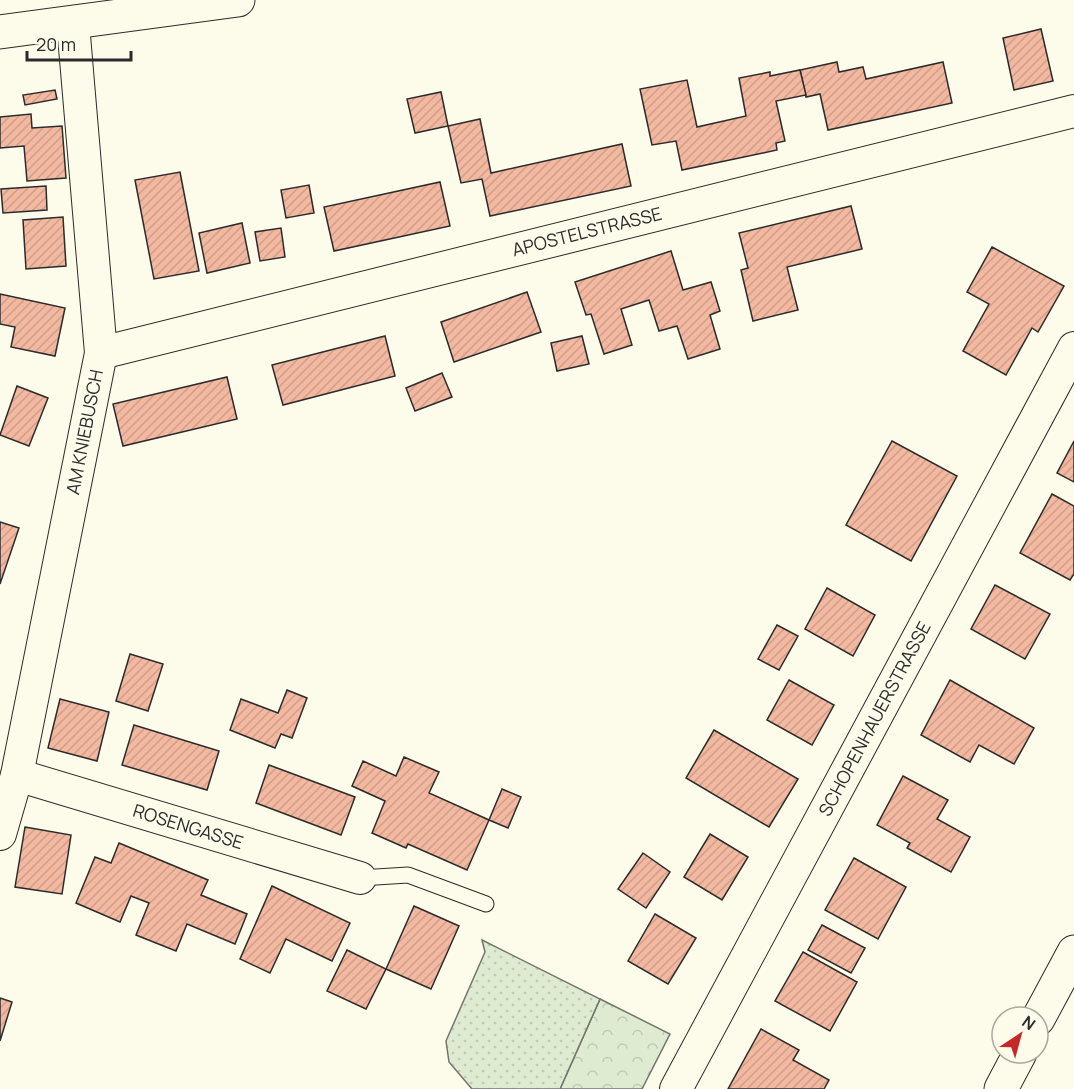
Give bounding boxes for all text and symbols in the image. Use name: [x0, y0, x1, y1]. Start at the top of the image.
scale bar: [27, 24, 130, 62]
text: 20 m: [36, 32, 76, 56]
street label: APOSTELSTRASSE: [509, 201, 664, 261]
street label: AM KNIEBUSCH: [60, 367, 108, 496]
street label: SCHOPENHAUERSTRASSE: [813, 617, 936, 820]
street label: ROSENGASSE: [130, 798, 246, 854]
north arrow: [990, 1005, 1050, 1065]
text: N: [1018, 1011, 1040, 1035]

